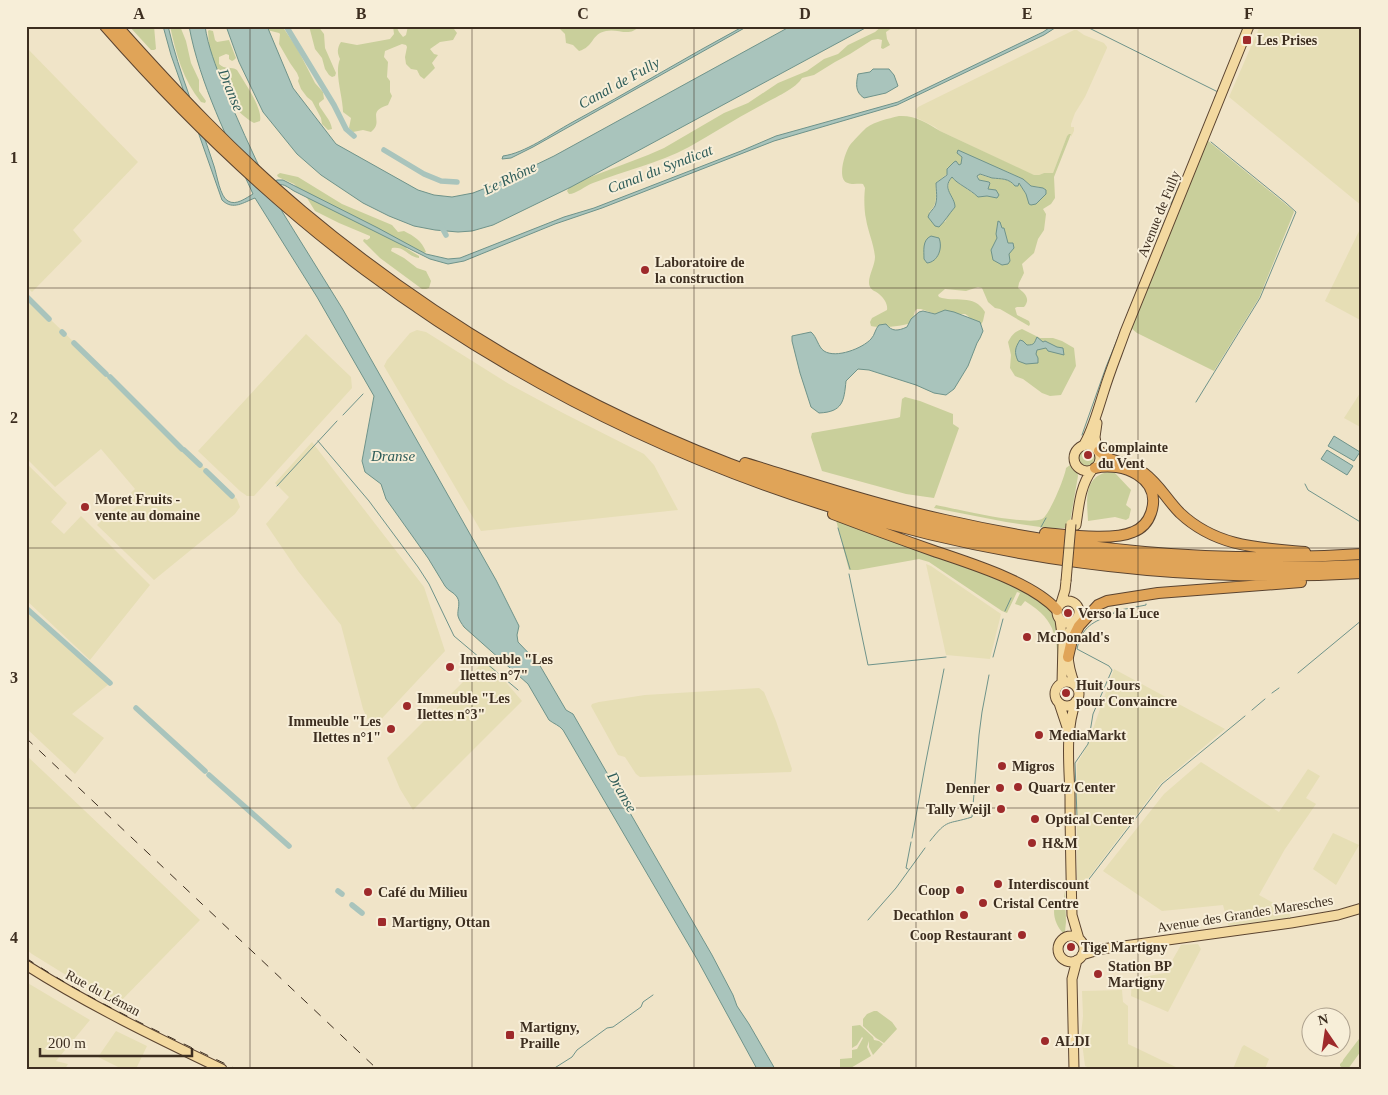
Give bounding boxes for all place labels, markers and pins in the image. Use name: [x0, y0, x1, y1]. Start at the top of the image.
place label: Les Prises: [1257, 33, 1318, 48]
marker: Les Prises: [1241, 34, 1253, 46]
place label: Laboratoire de la construction: [655, 255, 745, 286]
marker: Laboratoire de la construction: [639, 264, 651, 276]
place label: Complainte du Vent: [1098, 440, 1168, 471]
marker: Complainte du Vent: [1082, 449, 1094, 461]
place label: Moret Fruits - vente au domaine: [95, 492, 200, 523]
marker: Moret Fruits - vente au domaine: [79, 501, 91, 513]
place label: Verso la Luce: [1078, 606, 1159, 621]
marker: Verso la Luce: [1062, 607, 1074, 619]
place label: McDonald's: [1037, 630, 1110, 645]
marker: McDonald's: [1021, 631, 1033, 643]
place label: Immeuble "Les Ilettes n°7": [460, 652, 553, 683]
marker: Immeuble "Les Ilettes n°7": [444, 661, 456, 673]
place label: Huit Jours pour Convaincre: [1076, 678, 1177, 709]
marker: Huit Jours pour Convaincre: [1060, 687, 1072, 699]
place label: Immeuble "Les Ilettes n°3": [417, 691, 510, 722]
marker: Immeuble "Les Ilettes n°3": [401, 700, 413, 712]
place label: Immeuble "Les Ilettes n°1": [288, 714, 382, 745]
marker: Immeuble "Les Ilettes n°1": [385, 723, 397, 735]
place label: MediaMarkt: [1049, 728, 1126, 743]
marker: MediaMarkt: [1033, 729, 1045, 741]
place label: Migros: [1012, 759, 1055, 774]
marker: Migros: [996, 760, 1008, 772]
place label: Quartz Center: [1028, 780, 1115, 795]
place label: Denner: [946, 781, 990, 796]
marker: Quartz Center: [1012, 781, 1024, 793]
marker: Denner: [994, 782, 1006, 794]
place label: Tally Weijl: [926, 802, 991, 817]
marker: Tally Weijl: [995, 803, 1007, 815]
place label: Optical Center: [1045, 812, 1134, 827]
marker: Optical Center: [1029, 813, 1041, 825]
place label: H&M: [1042, 836, 1078, 851]
marker: H&M: [1026, 837, 1038, 849]
place label: Interdiscount: [1008, 877, 1089, 892]
marker: Interdiscount: [992, 878, 1004, 890]
place label: Coop: [918, 883, 950, 898]
marker: Coop: [954, 884, 966, 896]
place label: Café du Milieu: [378, 885, 468, 900]
marker: Café du Milieu: [362, 886, 374, 898]
place label: Cristal Centre: [993, 896, 1079, 911]
marker: Cristal Centre: [977, 897, 989, 909]
place label: Decathlon: [893, 908, 954, 923]
marker: Decathlon: [958, 909, 970, 921]
place label: Martigny, Ottan: [392, 915, 490, 930]
marker: Martigny, Ottan: [376, 916, 388, 928]
place label: Coop Restaurant: [910, 928, 1012, 943]
marker: Coop Restaurant: [1016, 929, 1028, 941]
place label: Tige Martigny: [1081, 940, 1167, 955]
marker: Tige Martigny: [1065, 941, 1077, 953]
place label: Station BP Martigny: [1108, 959, 1173, 990]
marker: Station BP Martigny: [1092, 968, 1104, 980]
place label: Martigny, Praille: [520, 1020, 580, 1051]
marker: Martigny, Praille: [504, 1029, 516, 1041]
place label: ALDI: [1055, 1034, 1090, 1049]
marker: ALDI: [1039, 1035, 1051, 1047]

